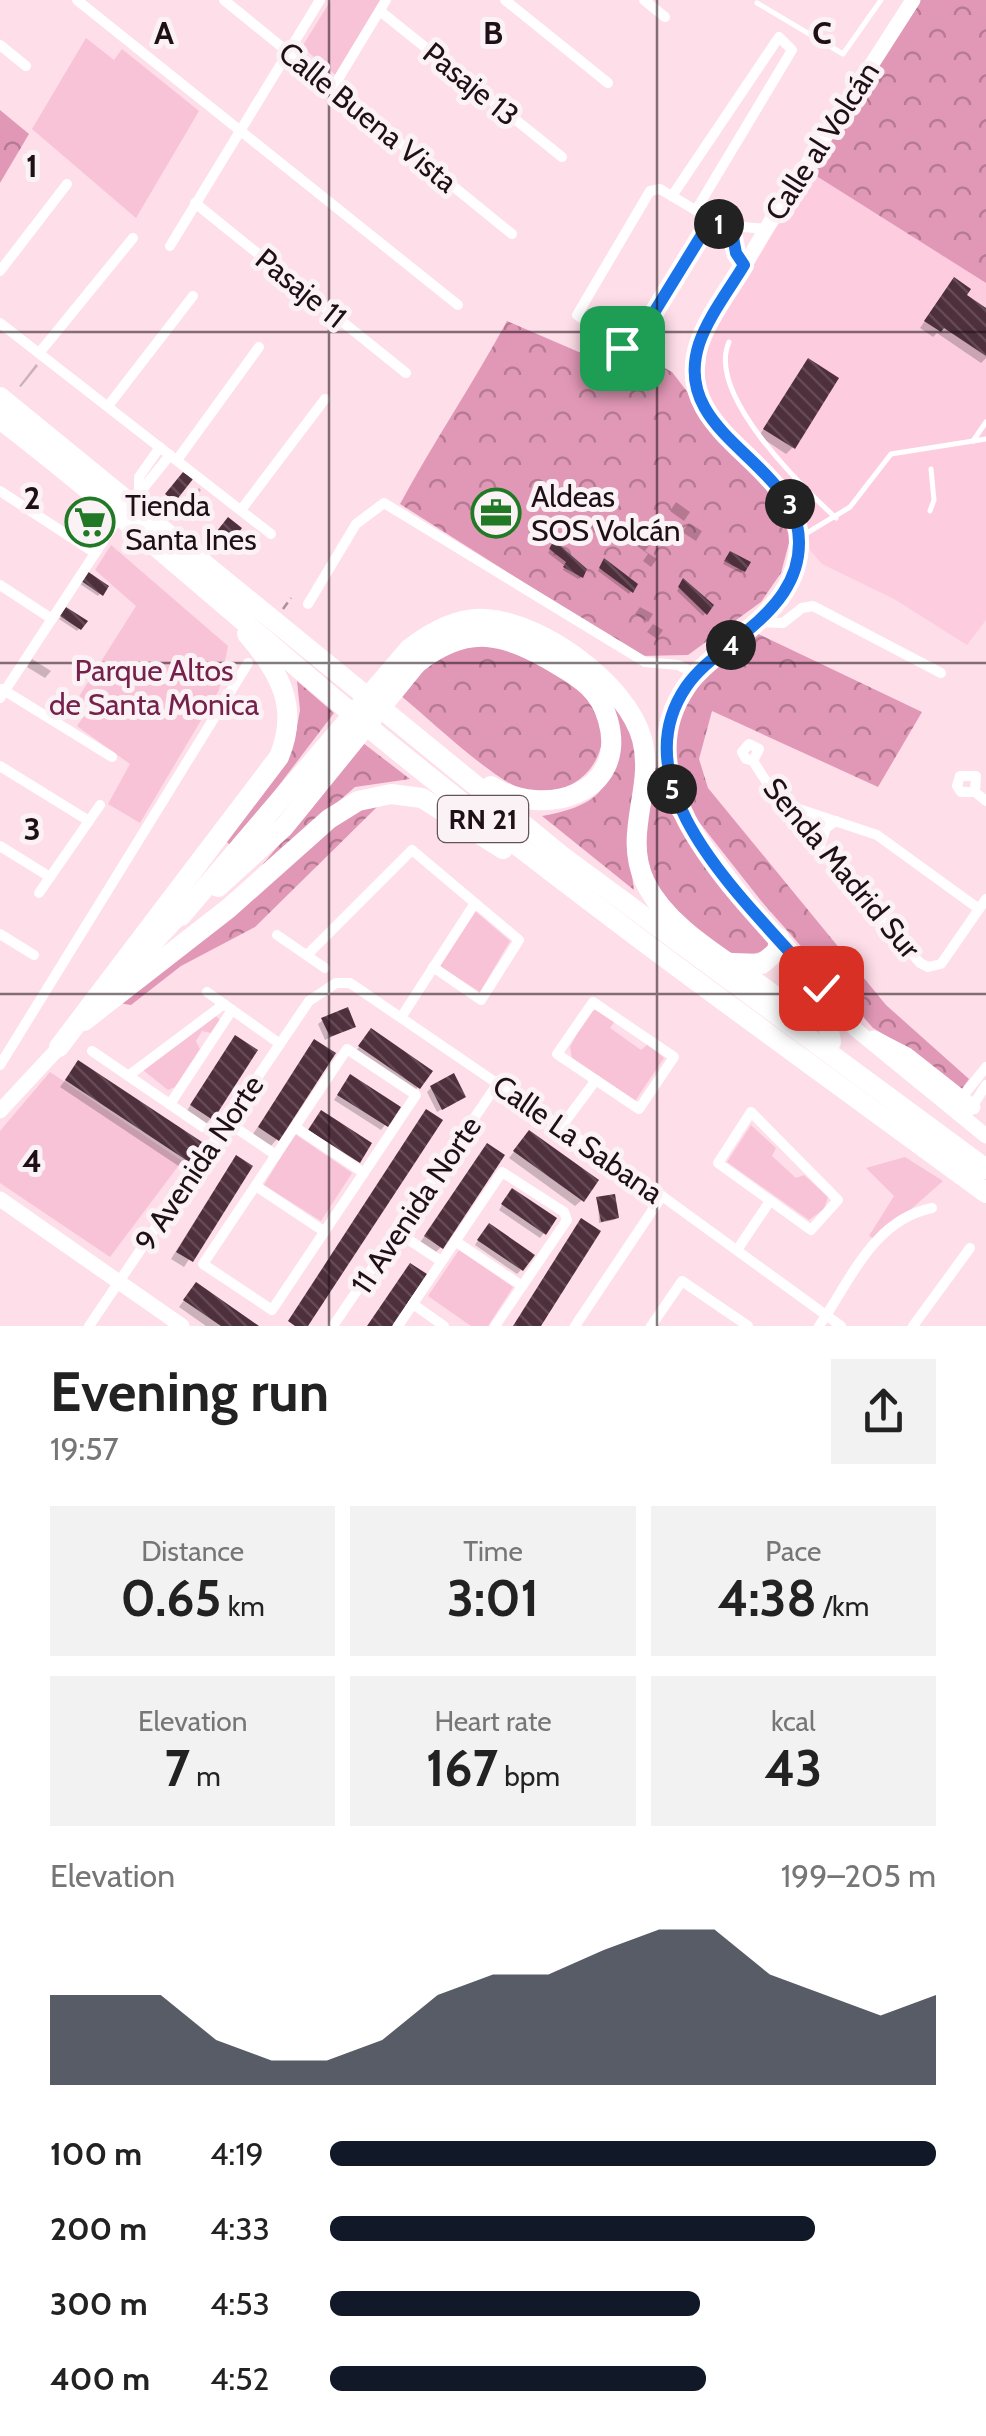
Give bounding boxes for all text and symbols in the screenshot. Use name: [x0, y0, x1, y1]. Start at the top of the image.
text: A: [154, 13, 174, 52]
text: B: [483, 13, 503, 52]
text: C: [812, 13, 832, 52]
street label: Calle Buena Vista: [271, 34, 465, 201]
street label: Pasaje 13: [416, 34, 526, 134]
street label: Calle al Volcán: [757, 55, 887, 227]
text: 1: [26, 146, 38, 185]
pin: 1: [694, 199, 744, 249]
text: 1: [714, 207, 724, 241]
street label: Pasaje 11: [248, 240, 354, 336]
pin: [580, 306, 665, 391]
icon: arrive: [595, 321, 650, 376]
text: 2: [24, 478, 40, 517]
place label: Aldeas SOS Volcán: [531, 478, 681, 549]
pin: 3: [765, 479, 815, 529]
place label: Tienda Santa Ines: [125, 487, 257, 558]
office icon: Aldeas SOS Volcán: [470, 487, 522, 539]
text: 3: [782, 487, 798, 521]
supermarket icon: Tienda Santa Ines: [64, 496, 116, 548]
pin: 4: [706, 620, 756, 670]
text: 4: [722, 628, 740, 662]
park label: Parque Altos de Santa Monica: [49, 652, 260, 723]
pin: 5: [647, 764, 697, 814]
street label: Senda Madrid Sur: [756, 770, 929, 966]
text: 5: [664, 772, 680, 806]
road number: RN 21: [438, 796, 528, 842]
text: 3: [23, 809, 41, 848]
pin: [779, 946, 864, 1031]
icon: check: [794, 961, 849, 1016]
street label: Calle La Sabana: [486, 1067, 671, 1212]
street label: 9 Avenida Norte: [127, 1068, 271, 1258]
street label: 11 Avenida Norte: [343, 1109, 489, 1301]
text: 4: [22, 1141, 42, 1180]
text: Evening run: [50, 1358, 329, 1425]
button: share: [831, 1359, 936, 1464]
text: 19:57: [50, 1429, 119, 1468]
text: Distance: [141, 1534, 244, 1568]
text: Time: [463, 1534, 523, 1568]
text: Pace: [765, 1534, 821, 1568]
text: 0.65: [121, 1568, 221, 1629]
text: 3:01: [447, 1568, 539, 1629]
text: 4:38: [717, 1568, 817, 1629]
text: km: [221, 1589, 265, 1623]
text: /km: [817, 1589, 869, 1623]
text: Elevation: [138, 1704, 247, 1738]
text: Heart rate: [434, 1704, 552, 1738]
text: kcal: [771, 1704, 816, 1738]
text: 7: [164, 1738, 190, 1799]
text: 167: [426, 1738, 498, 1799]
text: 43: [764, 1738, 822, 1799]
text: m: [190, 1759, 221, 1793]
text: bpm: [498, 1759, 560, 1793]
text: Elevation: [50, 1856, 175, 1895]
text: 199–205 m: [781, 1856, 936, 1895]
text: 100 m: [50, 2134, 142, 2173]
text: 4:19: [210, 2134, 264, 2173]
text: 200 m: [50, 2209, 147, 2248]
text: 4:33: [210, 2209, 270, 2248]
text: 300 m: [50, 2284, 147, 2323]
text: 4:53: [210, 2284, 270, 2323]
text: 400 m: [50, 2359, 150, 2398]
text: 4:52: [210, 2359, 269, 2398]

